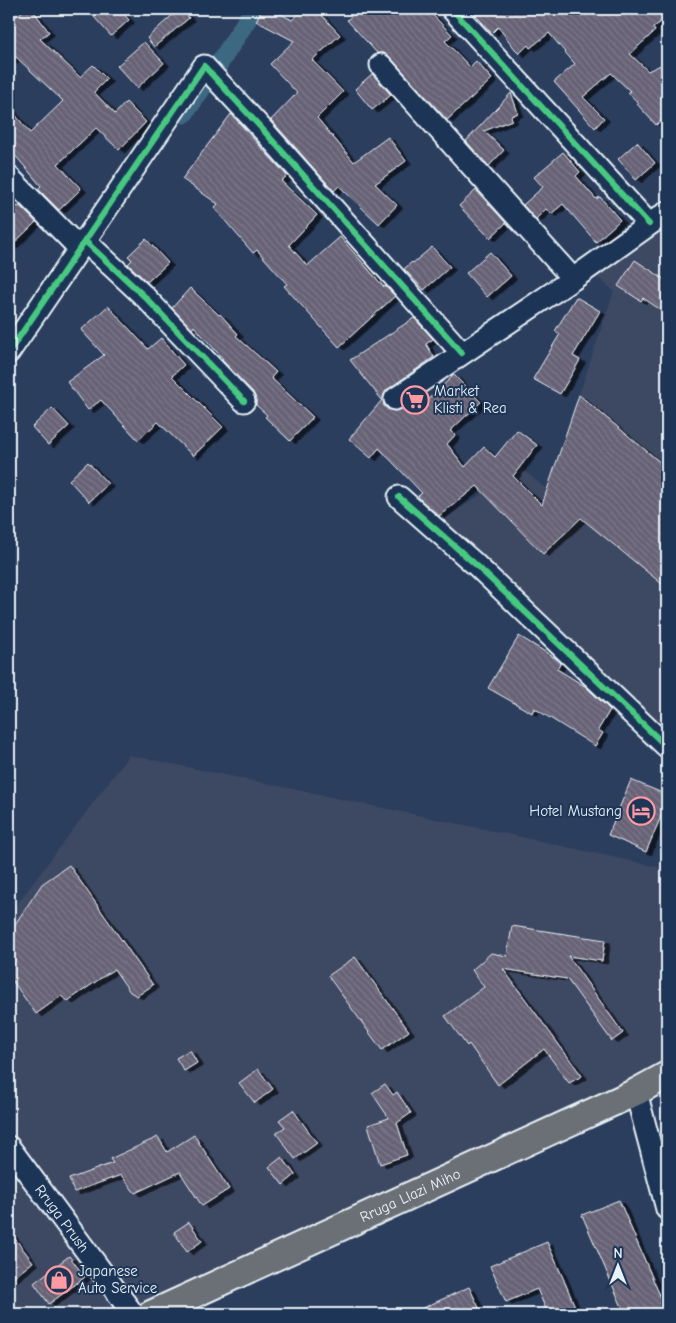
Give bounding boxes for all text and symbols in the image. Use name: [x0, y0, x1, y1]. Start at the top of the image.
place label: Market Klisti & Rea: [434, 382, 507, 417]
supermarket icon: Market Klisti & Rea: [400, 385, 430, 415]
hotel icon: Hotel Mustang: [626, 796, 656, 826]
place label: Hotel Mustang: [529, 802, 622, 820]
street label: Rruga Llazi Miho: [357, 1165, 463, 1226]
street label: Rruga Prush: [31, 1181, 93, 1256]
north arrow: [594, 1240, 644, 1290]
text: N: [613, 1245, 623, 1262]
place label: Japanese Auto Service: [78, 1262, 158, 1297]
shop icon: Japanese Auto Service: [44, 1265, 74, 1295]

